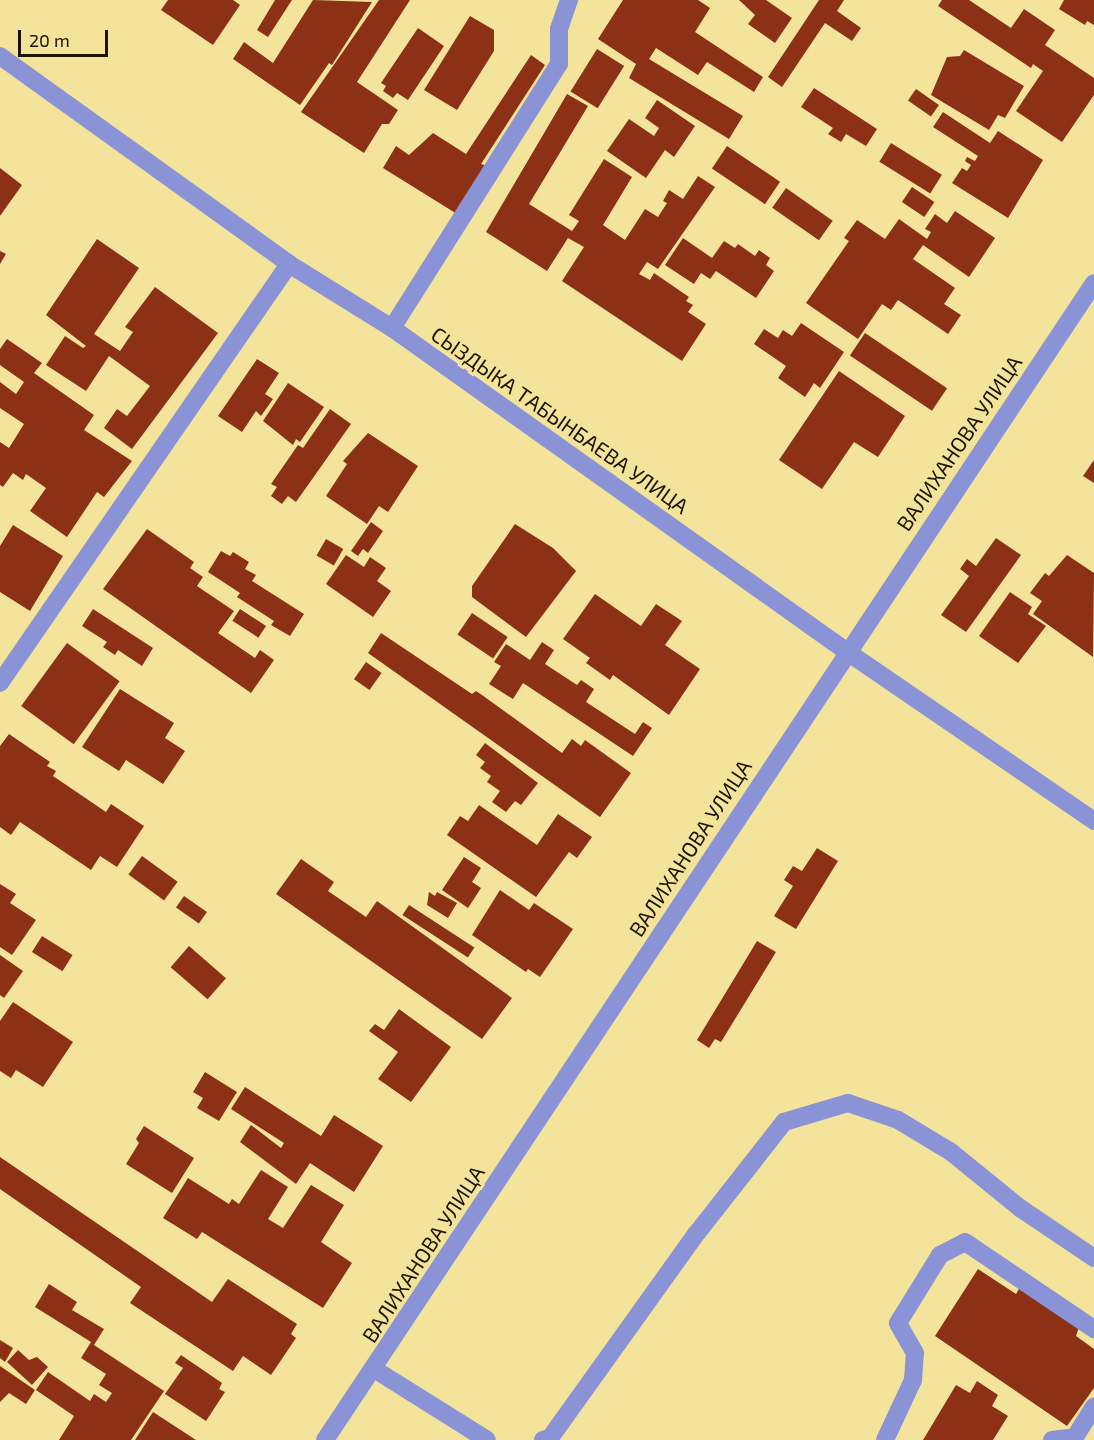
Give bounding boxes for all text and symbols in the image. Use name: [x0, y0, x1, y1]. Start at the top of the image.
scale bar: [21, 18, 111, 56]
text: 20 m: [29, 29, 70, 51]
street label: СЫЗДЫКА ТАБЫНБАЕВА УЛИЦА: [426, 321, 694, 519]
street label: ВАЛИХАНОВА УЛИЦА: [891, 351, 1027, 535]
street label: ВАЛИХАНОВА УЛИЦА: [623, 755, 757, 941]
street label: ВАЛИХАНОВА УЛИЦА: [356, 1161, 490, 1347]

